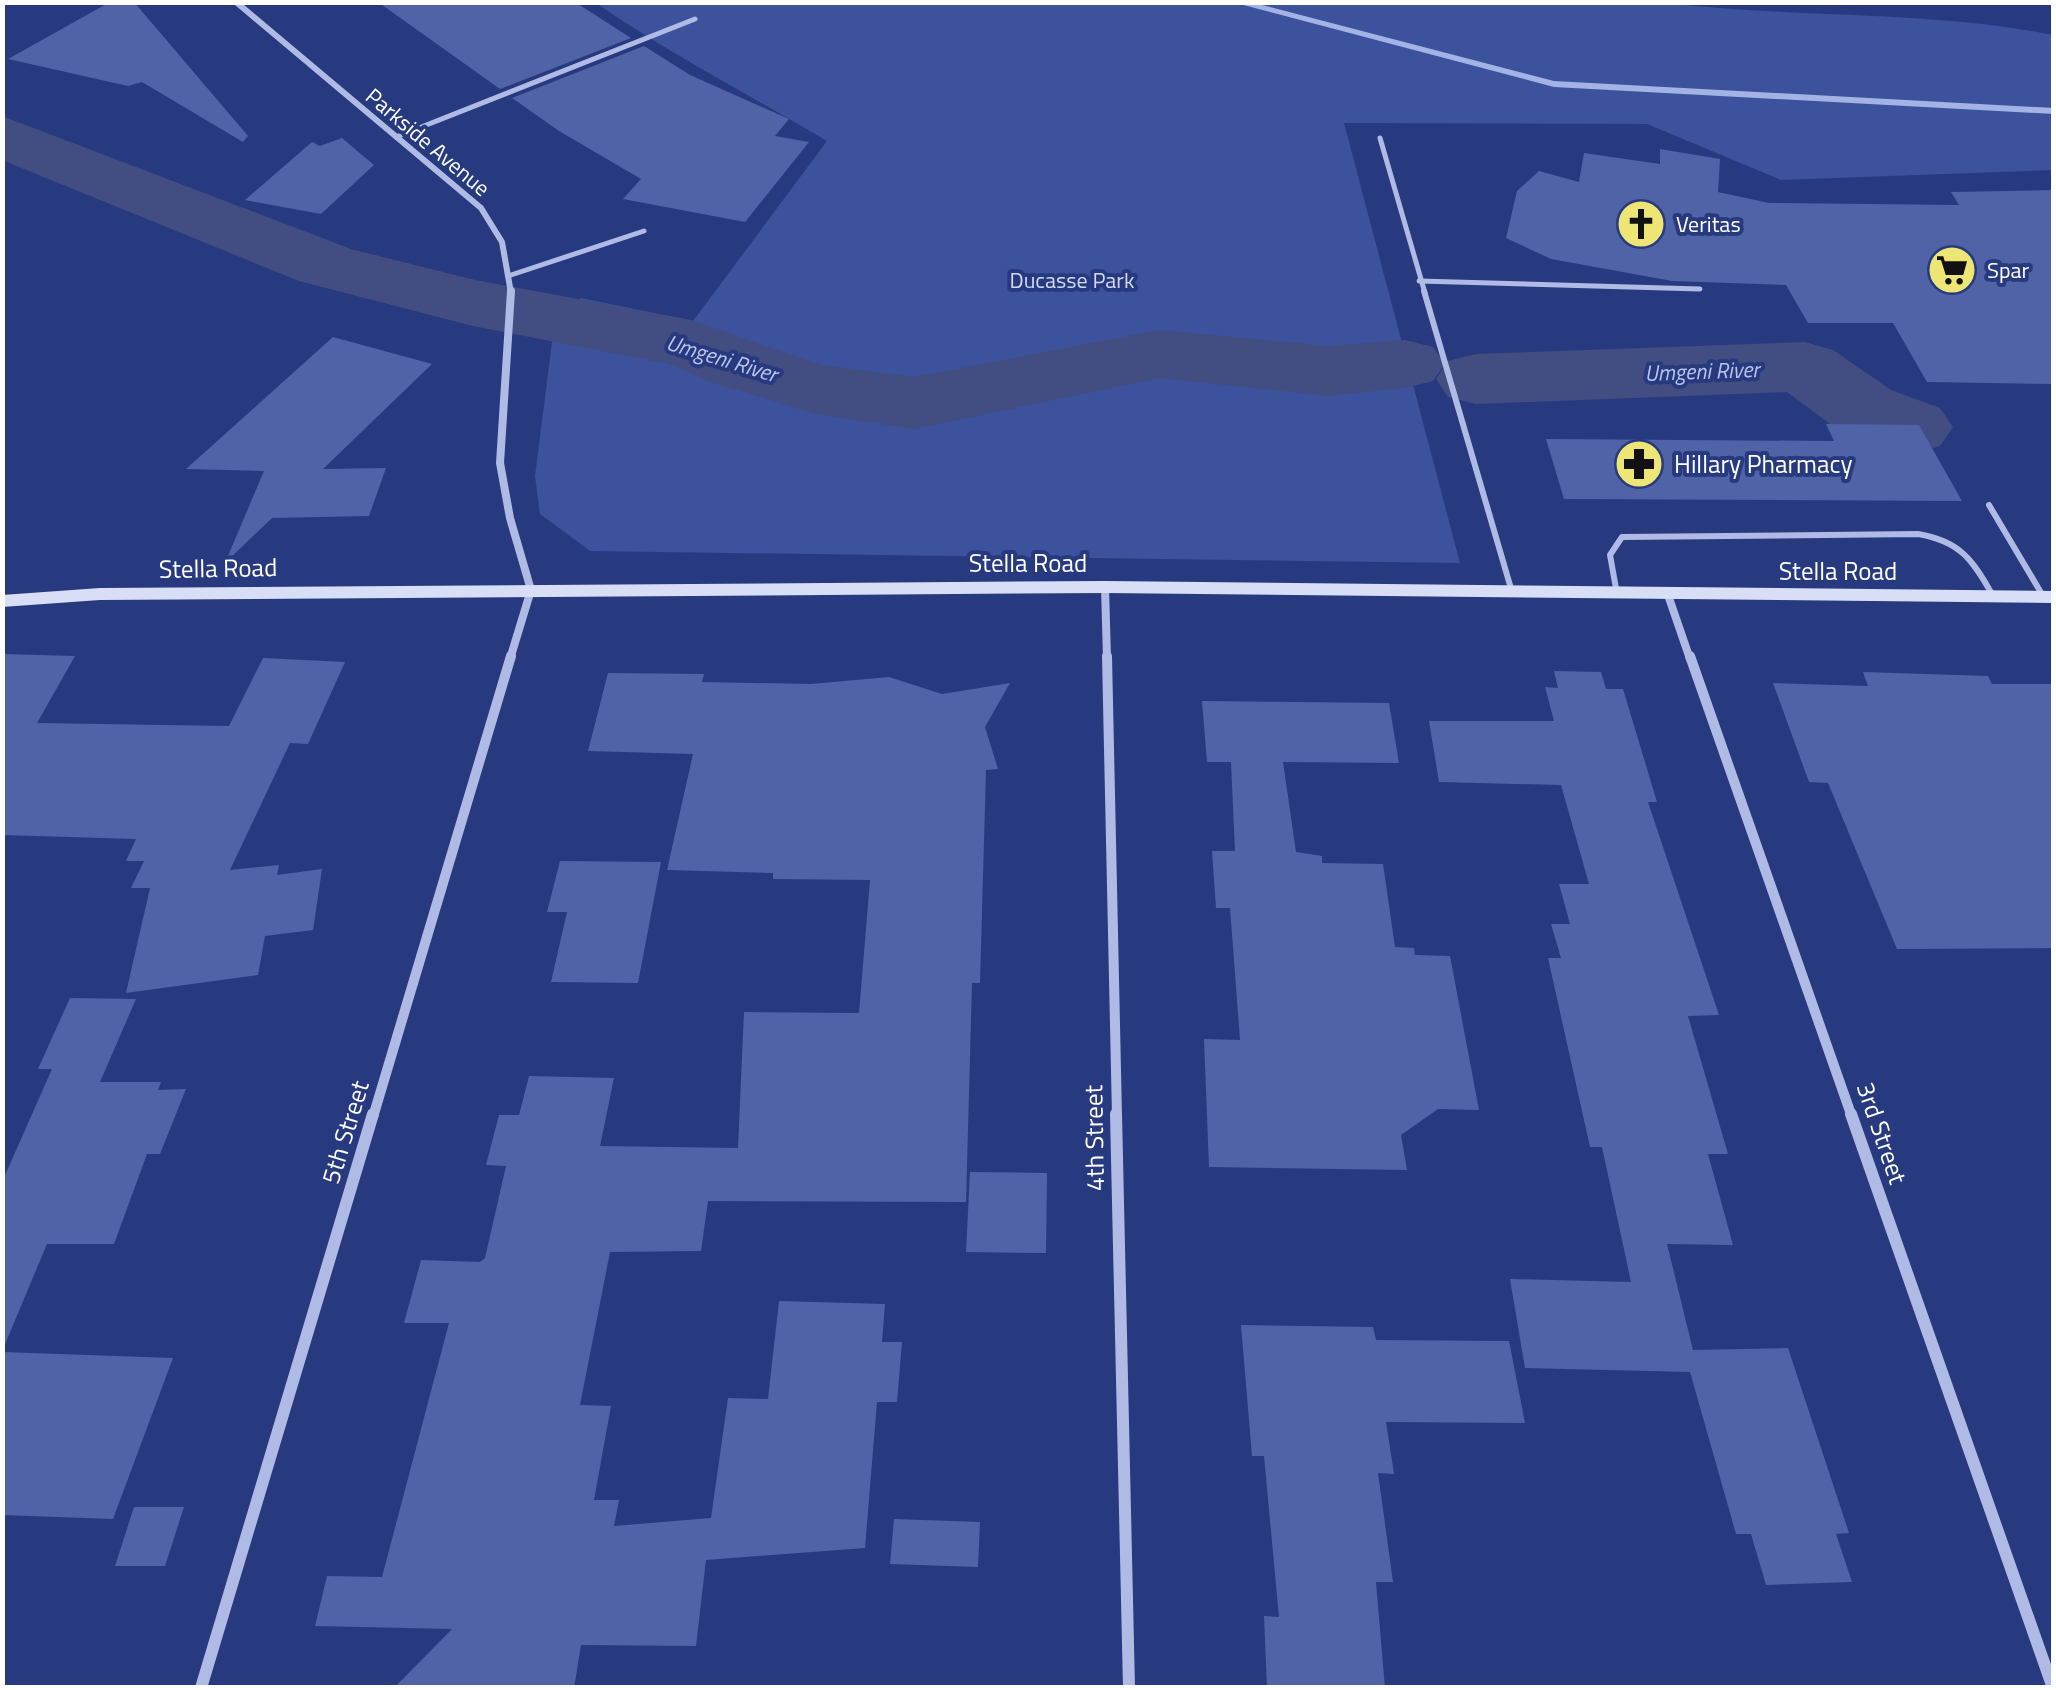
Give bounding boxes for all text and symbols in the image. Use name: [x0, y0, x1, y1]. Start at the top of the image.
street label: Parkside Avenue: [358, 80, 498, 204]
church icon: Veritas: [1615, 198, 1667, 250]
place label: Veritas: [1676, 207, 1741, 241]
supermarket icon: Spar: [1926, 244, 1978, 296]
place label: Spar: [1987, 253, 2030, 287]
park label: Ducasse Park: [1009, 263, 1135, 297]
water label: Umgeni River: [662, 325, 785, 392]
water label: Umgeni River: [1644, 352, 1763, 390]
pharmacy icon: Hillary Pharmacy: [1613, 438, 1665, 490]
place label: Hillary Pharmacy: [1674, 445, 1852, 483]
street label: Stella Road: [969, 544, 1087, 582]
street label: Stella Road: [158, 548, 278, 588]
street label: Stella Road: [1779, 552, 1897, 590]
street label: 5th Street: [311, 1075, 379, 1188]
street label: 3rd Street: [1847, 1077, 1917, 1189]
street label: 4th Street: [1074, 1084, 1114, 1191]

